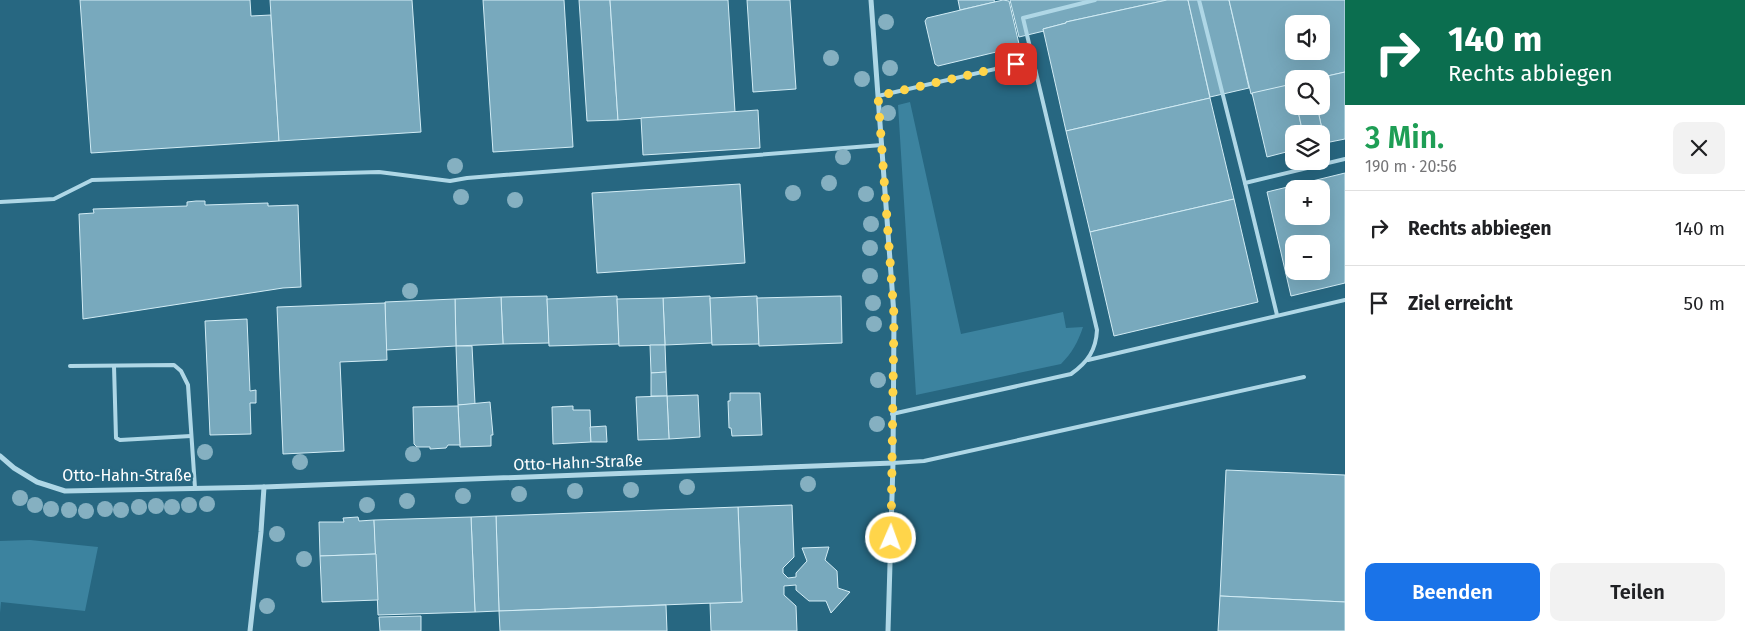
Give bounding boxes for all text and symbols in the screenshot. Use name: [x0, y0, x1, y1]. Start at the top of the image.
map controls: [1285, 15, 1330, 280]
button: sound: [1285, 15, 1330, 60]
text: 140 m: [1448, 18, 1542, 60]
icon: right: [1365, 20, 1430, 85]
pin: [995, 43, 1037, 85]
icon: arrive: [1002, 50, 1030, 78]
text: Rechts abbiegen: [1448, 60, 1613, 87]
button: search: [1285, 70, 1330, 115]
text: 3 Min.: [1365, 120, 1444, 156]
button: close: [1673, 122, 1725, 174]
button: layers: [1285, 125, 1330, 170]
text: 190 m · 20:56: [1365, 157, 1457, 176]
button: +: [1285, 180, 1330, 225]
icon: right: [1365, 214, 1393, 242]
text: Rechts abbiegen: [1408, 217, 1551, 240]
text: 140 m: [1675, 217, 1725, 240]
button: −: [1285, 235, 1330, 280]
icon: arrive: [1365, 289, 1393, 317]
text: Ziel erreicht: [1408, 292, 1513, 315]
text: 50 m: [1684, 292, 1725, 315]
street label: Otto-Hahn-Straße: [513, 451, 643, 474]
street label: Otto-Hahn-Straße: [62, 466, 192, 485]
position arrow: [864, 511, 916, 563]
button: Beenden: [1365, 563, 1540, 621]
button: Teilen: [1550, 563, 1725, 621]

